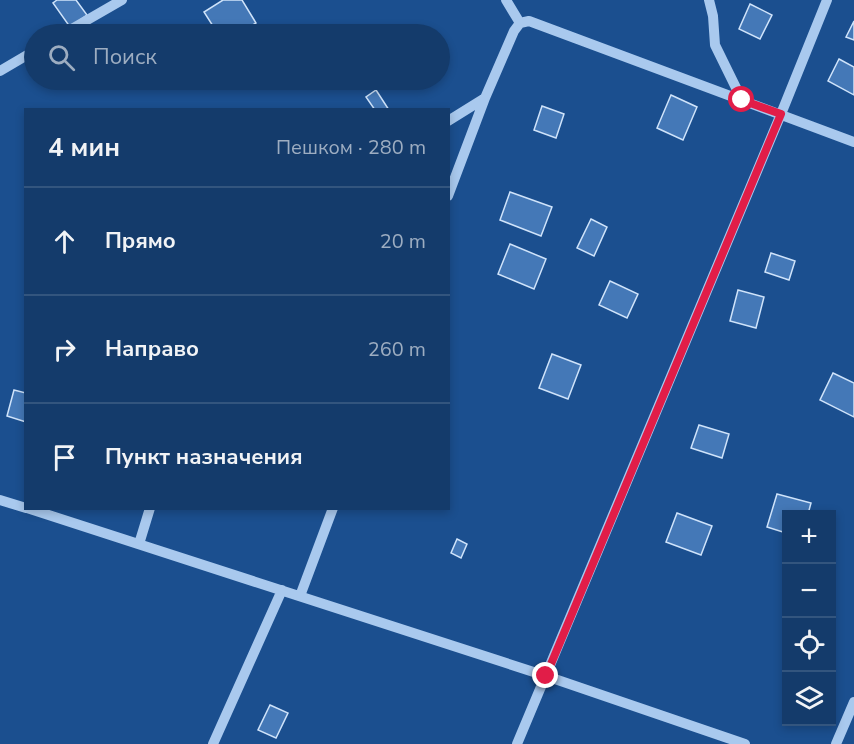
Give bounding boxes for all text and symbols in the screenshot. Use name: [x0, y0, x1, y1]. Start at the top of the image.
search box: [24, 24, 450, 90]
icon: search: [45, 41, 78, 74]
text: Поиск: [93, 42, 157, 72]
route start: [728, 86, 754, 112]
text: 4 мин: [48, 130, 120, 165]
text: Пешком · 280 m: [276, 134, 426, 161]
icon: ahead: [48, 225, 81, 258]
text: Прямо: [105, 226, 176, 256]
text: 20 m: [380, 228, 426, 255]
icon: right: [48, 333, 81, 366]
text: Направо: [105, 334, 199, 364]
text: 260 m: [368, 336, 426, 363]
icon: arrive: [48, 441, 81, 474]
text: Пункт назначения: [105, 442, 303, 472]
map controls: [782, 510, 836, 726]
button: +: [782, 510, 836, 564]
button: −: [782, 564, 836, 618]
button: locate: [782, 618, 836, 672]
route end: [532, 662, 558, 688]
button: layers: [782, 672, 836, 726]

